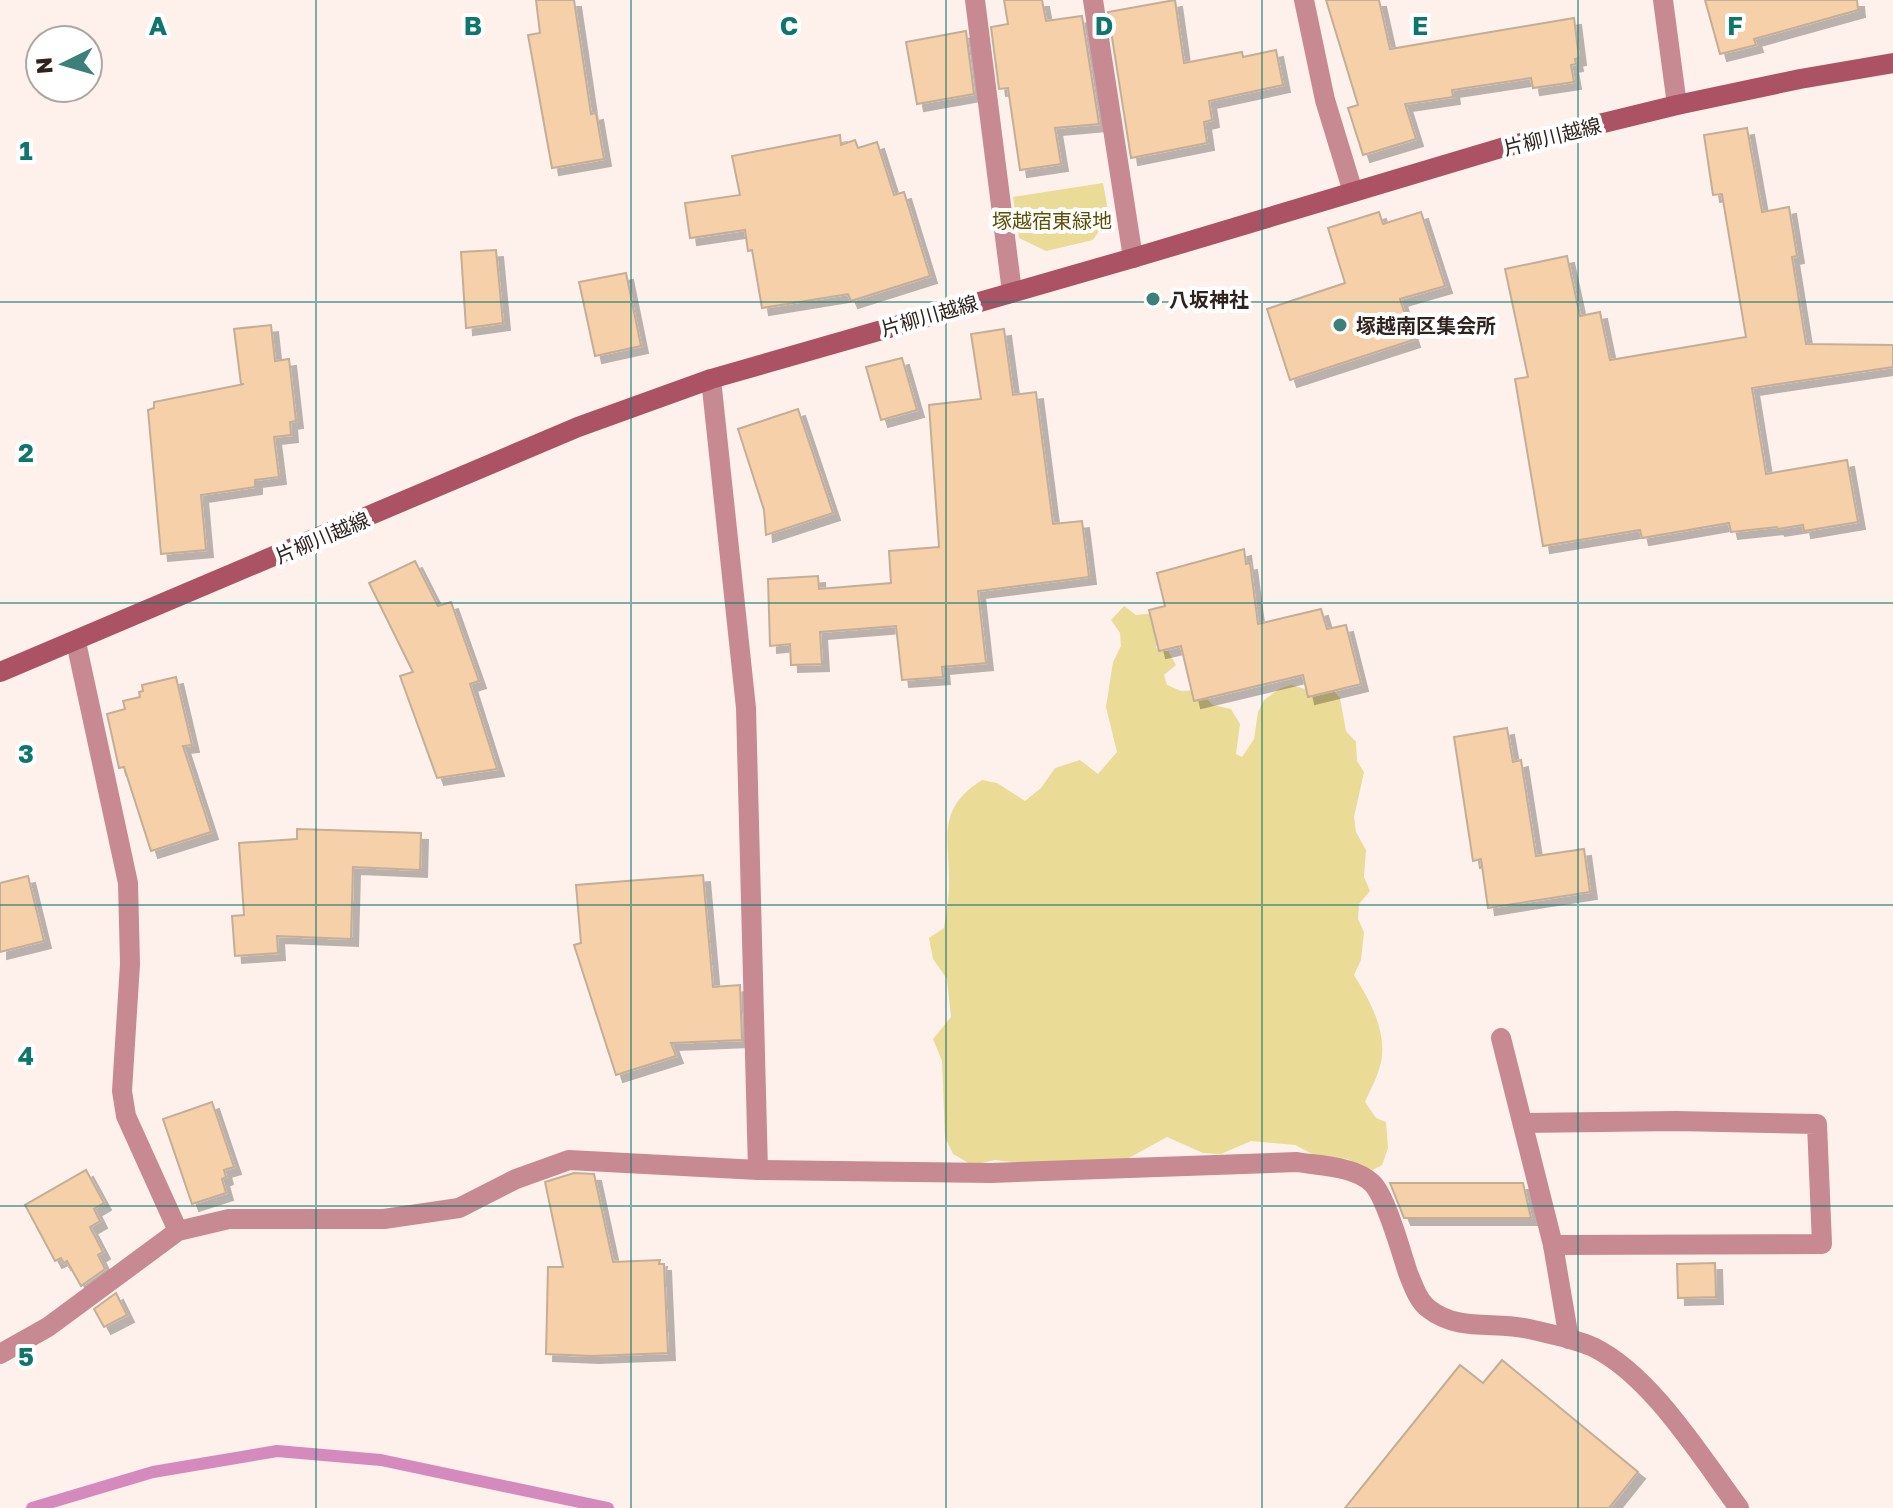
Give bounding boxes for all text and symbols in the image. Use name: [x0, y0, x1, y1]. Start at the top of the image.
text: A: [149, 10, 168, 41]
text: B: [464, 10, 482, 41]
text: C: [780, 10, 798, 41]
text: D: [1095, 10, 1113, 41]
text: E: [1412, 10, 1428, 41]
text: F: [1727, 10, 1743, 41]
north arrow: [24, 24, 104, 104]
text: N: [29, 56, 58, 75]
street label: 片柳川越線: [1501, 112, 1603, 160]
text: 1: [19, 135, 33, 166]
park label: 塚越宿東緑地: [992, 208, 1112, 232]
place label: 八坂神社: [1169, 287, 1249, 311]
street label: 片柳川越線: [878, 290, 980, 340]
marker: 八坂神社: [1144, 290, 1162, 308]
place label: 塚越南区集会所: [1356, 313, 1496, 337]
marker: 塚越南区集会所: [1331, 316, 1349, 334]
text: 2: [18, 437, 34, 468]
street label: 片柳川越線: [271, 506, 373, 568]
text: 3: [18, 738, 34, 769]
text: 4: [18, 1040, 34, 1071]
text: 5: [18, 1341, 34, 1372]

